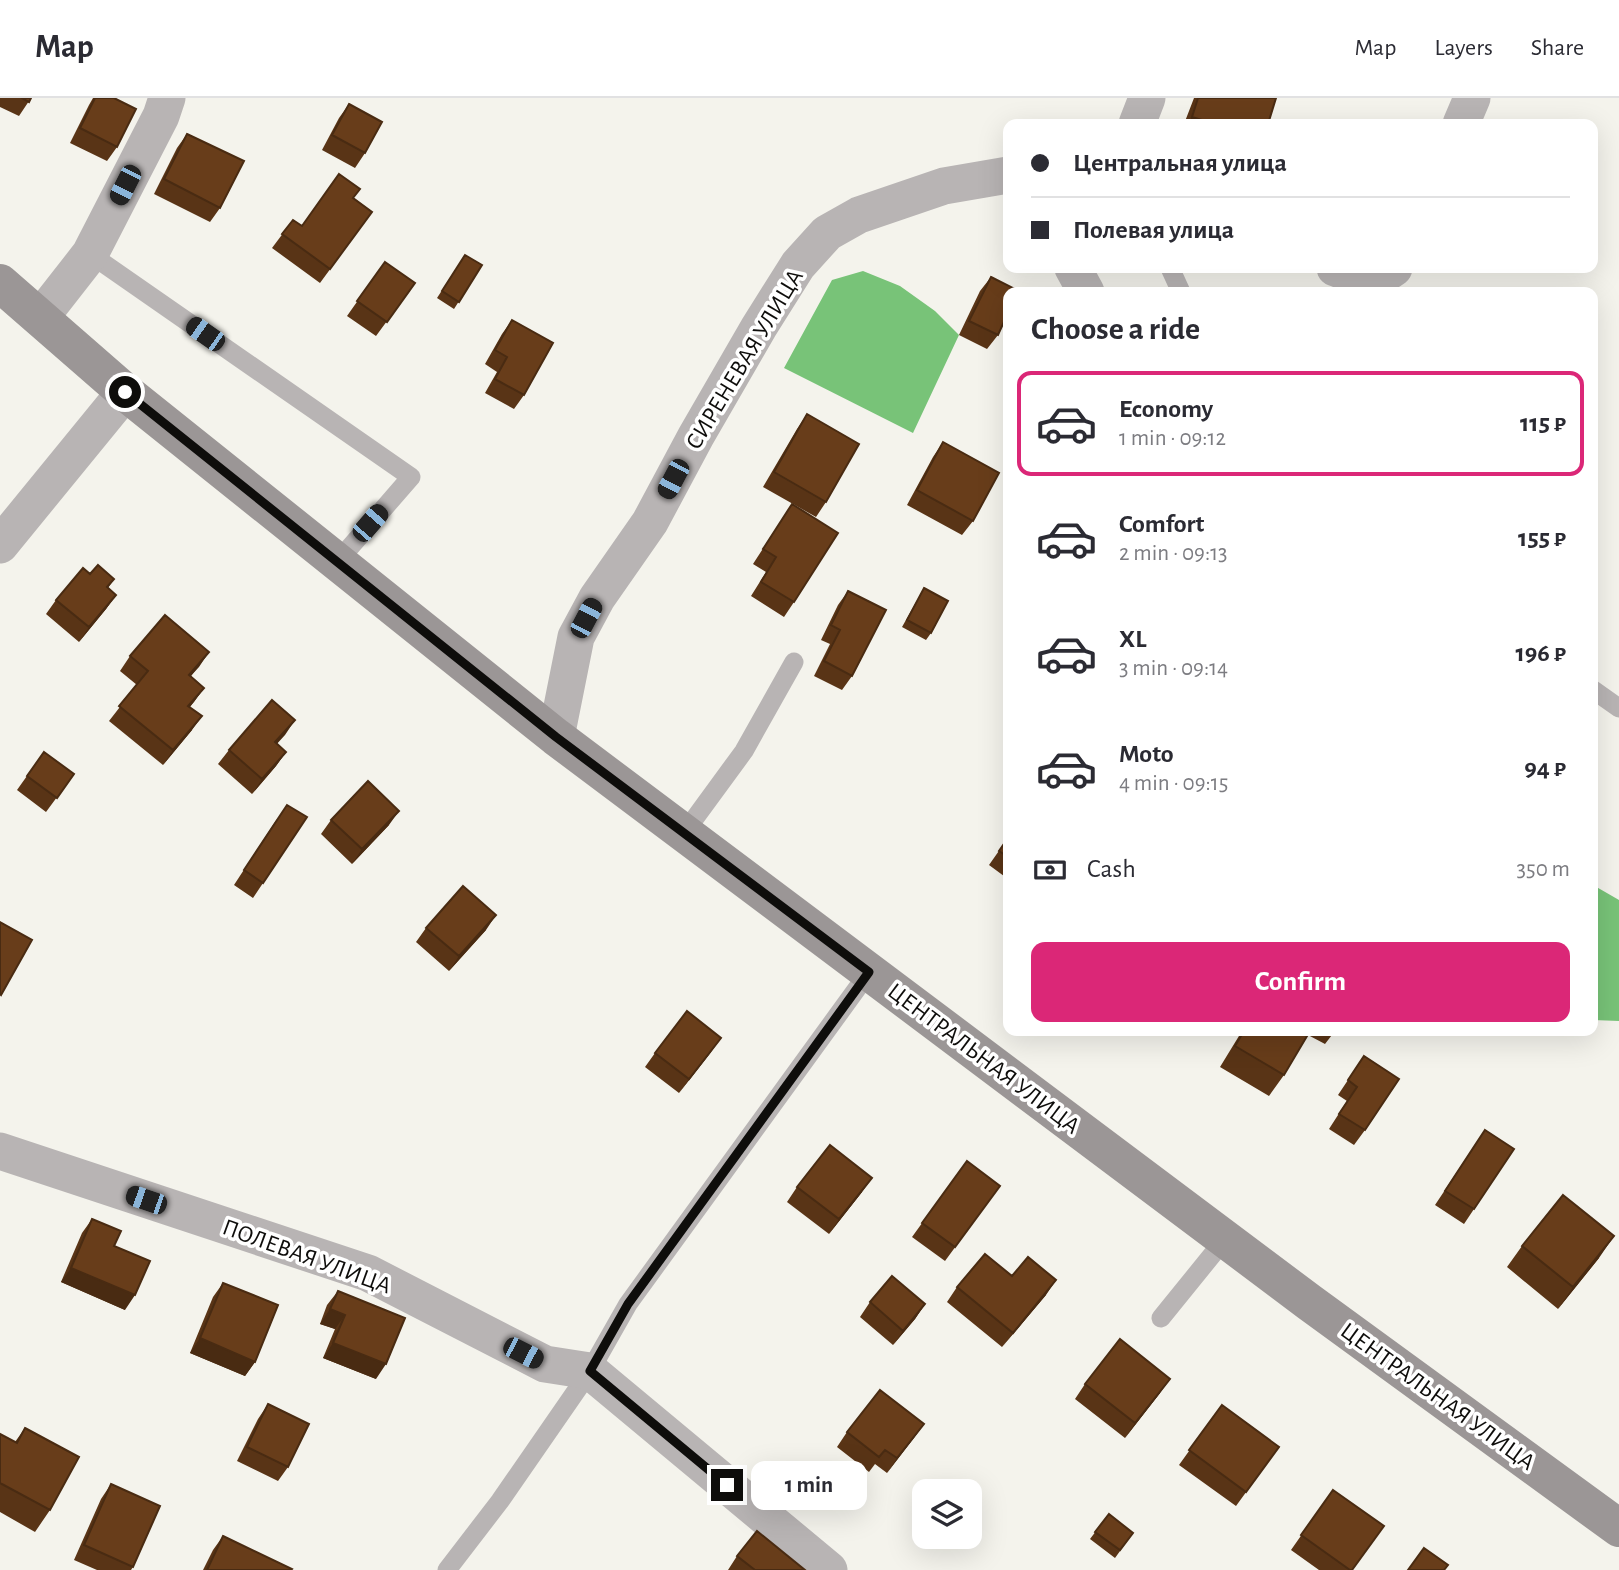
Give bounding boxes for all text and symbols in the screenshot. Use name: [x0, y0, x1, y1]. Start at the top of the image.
text: Map: [35, 31, 94, 64]
text: Map: [1354, 36, 1396, 60]
text: Layers: [1434, 36, 1493, 60]
text: Share: [1531, 36, 1584, 60]
text: Центральная улица: [1073, 150, 1287, 176]
car: [107, 162, 144, 208]
text: Полевая улица: [1073, 217, 1234, 243]
street label: СИРЕНЕВАЯ УЛИЦА: [682, 265, 808, 454]
car: [182, 313, 229, 355]
text: Choose a ride: [1031, 313, 1200, 345]
route start: [109, 376, 141, 408]
icon: car: [1035, 392, 1098, 455]
text: Economy: [1119, 396, 1213, 422]
text: 115 ₽: [1520, 410, 1566, 436]
text: 1 min · 09:12: [1119, 427, 1226, 450]
car: [654, 456, 693, 502]
car: [349, 500, 392, 546]
icon: car: [1035, 507, 1098, 570]
text: Comfort: [1119, 511, 1204, 537]
text: 155 ₽: [1518, 525, 1566, 551]
text: 2 min · 09:13: [1119, 542, 1228, 565]
car: [567, 595, 606, 641]
icon: car: [1035, 622, 1098, 685]
text: XL: [1119, 626, 1146, 652]
text: 196 ₽: [1515, 640, 1566, 666]
text: 3 min · 09:14: [1119, 657, 1228, 680]
icon: car: [1035, 737, 1098, 800]
text: Moto: [1119, 741, 1174, 767]
text: 94 ₽: [1524, 755, 1566, 781]
text: 4 min · 09:15: [1119, 772, 1228, 795]
icon: cash: [1031, 851, 1069, 889]
text: Cash: [1087, 856, 1136, 882]
text: 350 m: [1517, 858, 1570, 881]
button: Confirm: [1031, 942, 1570, 1022]
street label: ЦЕНТРАЛЬНАЯ УЛИЦА: [883, 979, 1084, 1139]
car: [123, 1183, 170, 1217]
street label: ПОЛЕВАЯ УЛИЦА: [219, 1215, 394, 1299]
street label: ЦЕНТРАЛЬНАЯ УЛИЦА: [1336, 1318, 1539, 1475]
car: [500, 1334, 547, 1372]
callout: 1 min: [752, 1460, 867, 1510]
route end: [711, 1469, 743, 1501]
text: 1 min: [785, 1474, 833, 1497]
map controls: [912, 1479, 982, 1549]
button: layers: [912, 1479, 982, 1549]

